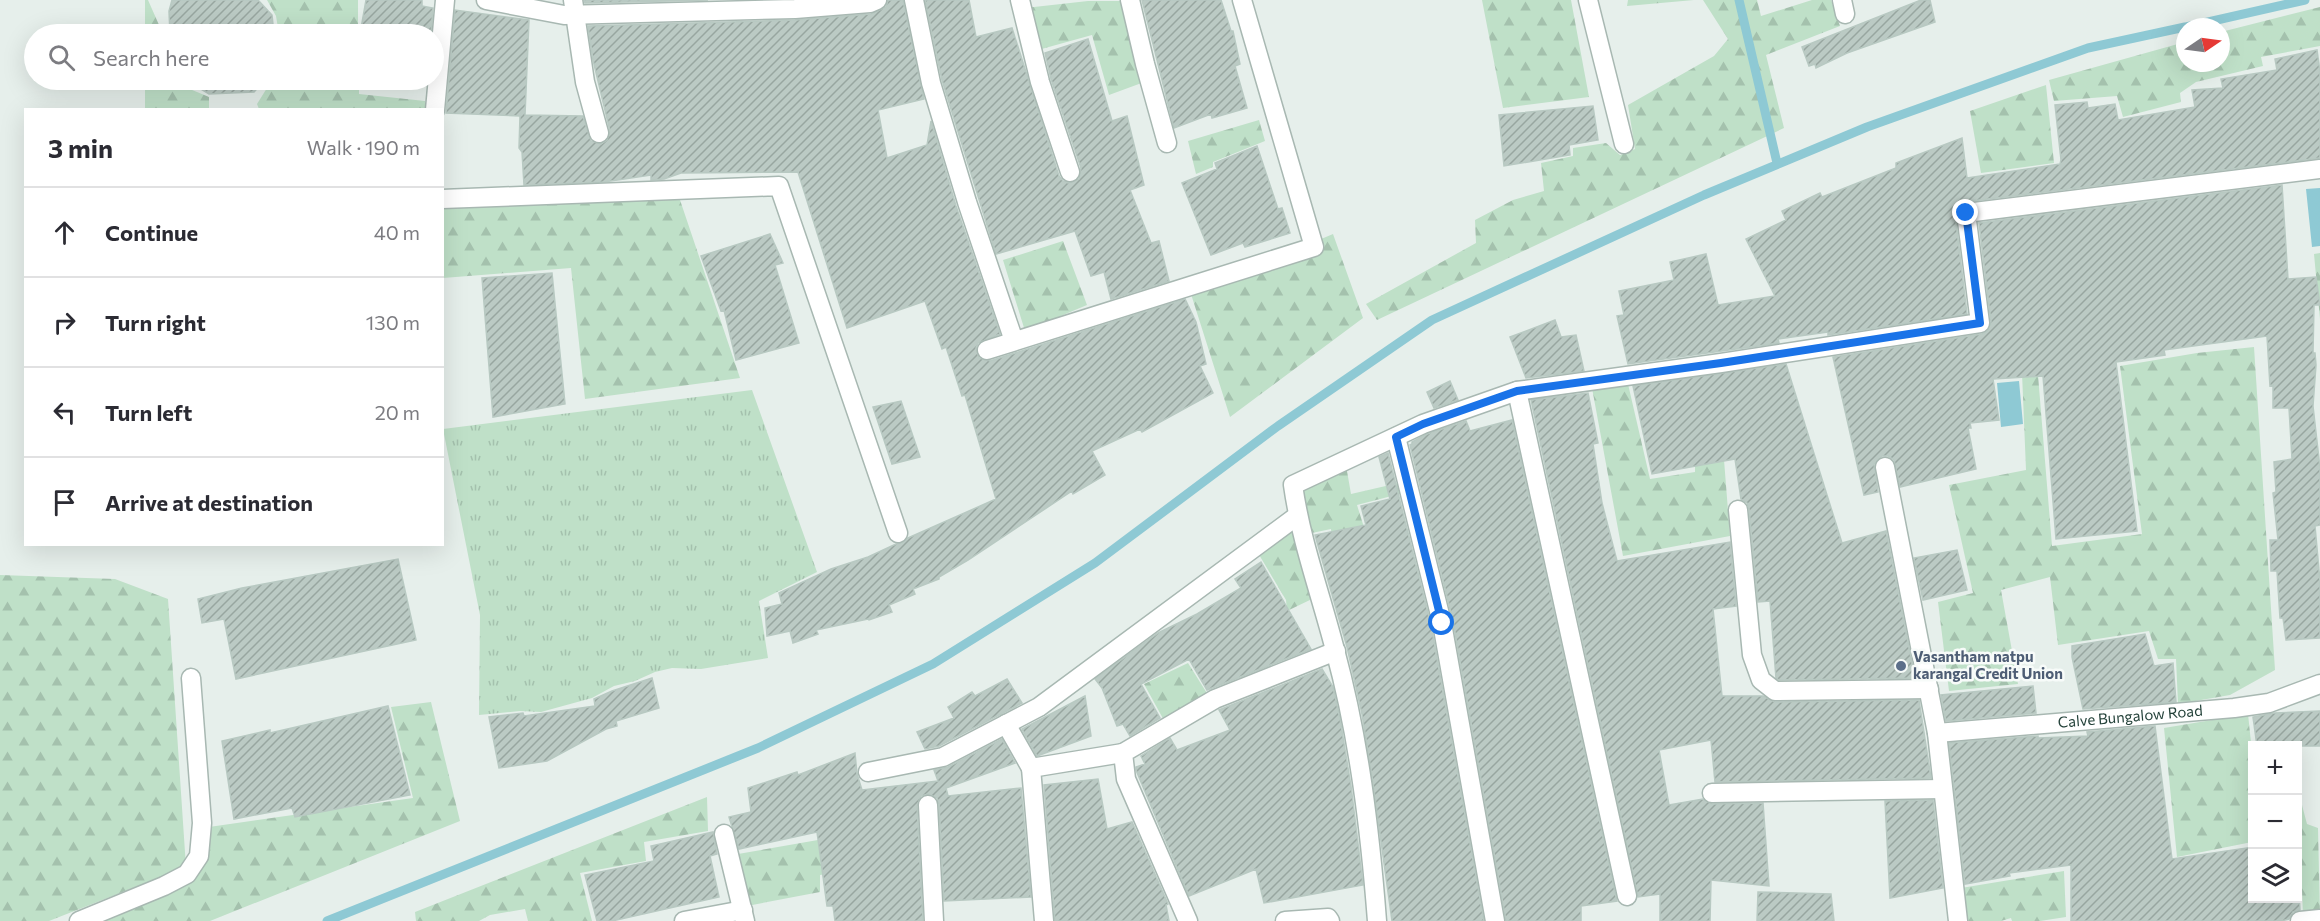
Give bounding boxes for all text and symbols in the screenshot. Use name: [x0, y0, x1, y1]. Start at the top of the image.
north arrow: [2176, 18, 2230, 72]
search box: [24, 24, 444, 90]
icon: search: [45, 41, 78, 74]
text: Search here: [93, 44, 209, 71]
text: 3 min: [48, 132, 113, 163]
text: Walk · 190 m: [307, 135, 420, 159]
route end: [1952, 199, 1978, 225]
icon: ahead: [48, 216, 81, 249]
text: Continue: [105, 219, 198, 246]
text: 40 m: [374, 220, 420, 244]
icon: right: [48, 306, 81, 339]
text: Turn right: [105, 309, 206, 336]
text: 130 m: [366, 310, 420, 334]
icon: left: [48, 396, 81, 429]
text: Turn left: [105, 399, 192, 426]
text: 20 m: [375, 400, 420, 424]
icon: arrive: [48, 486, 81, 519]
text: Arrive at destination: [105, 489, 313, 516]
route start: [1428, 609, 1454, 635]
place label: Vasantham natpu karangal Credit Union: [1913, 647, 2063, 682]
marker: Vasantham natpu karangal Credit Union: [1894, 659, 1908, 673]
street label: Calve Bungalow Road: [2057, 701, 2203, 731]
map controls: [2248, 741, 2302, 903]
button: +: [2248, 741, 2302, 795]
button: −: [2248, 795, 2302, 849]
button: layers: [2248, 849, 2302, 903]

